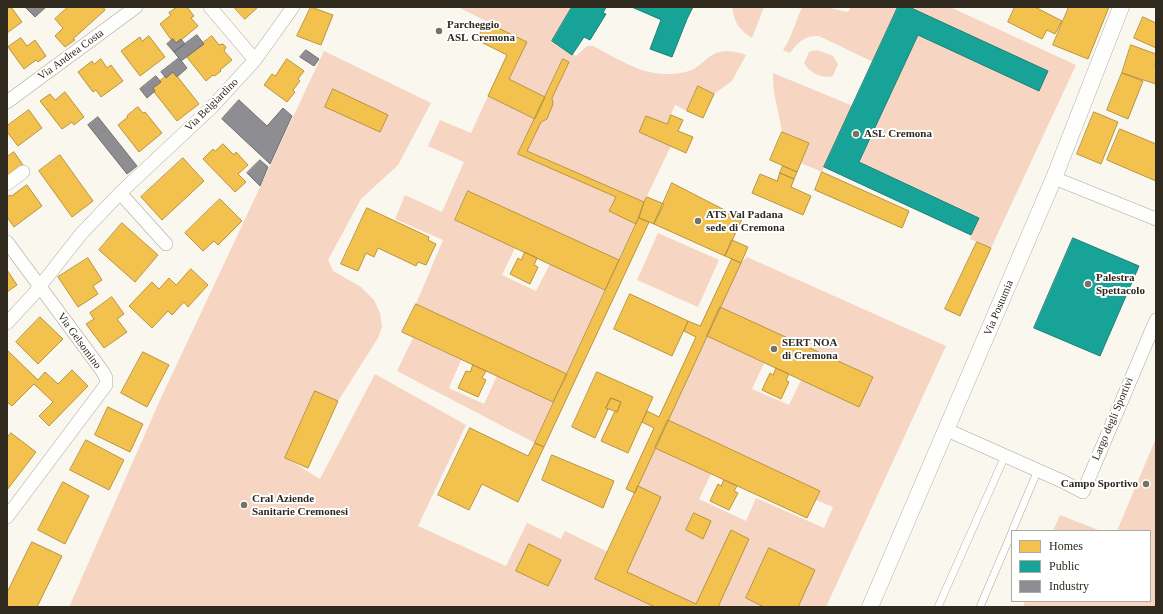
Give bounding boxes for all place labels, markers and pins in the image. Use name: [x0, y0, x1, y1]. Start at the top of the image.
place label: Parcheggio ASL Cremona: [447, 18, 515, 44]
marker: Parcheggio ASL Cremona: [434, 26, 444, 36]
place label: ASL Cremona: [864, 127, 932, 141]
marker: ASL Cremona: [851, 129, 861, 139]
place label: ATS Val Padana sede di Cremona: [706, 208, 785, 234]
marker: ATS Val Padana sede di Cremona: [693, 216, 703, 226]
place label: Palestra Spettacolo: [1096, 271, 1145, 297]
marker: Palestra Spettacolo: [1083, 279, 1093, 289]
place label: SERT NOA di Cremona: [782, 336, 838, 362]
marker: SERT NOA di Cremona: [769, 344, 779, 354]
place label: Campo Sportivo: [1061, 477, 1138, 491]
marker: Campo Sportivo: [1141, 479, 1151, 489]
place label: Cral Aziende Sanitarie Cremonesi: [252, 492, 348, 518]
marker: Cral Aziende Sanitarie Cremonesi: [239, 500, 249, 510]

